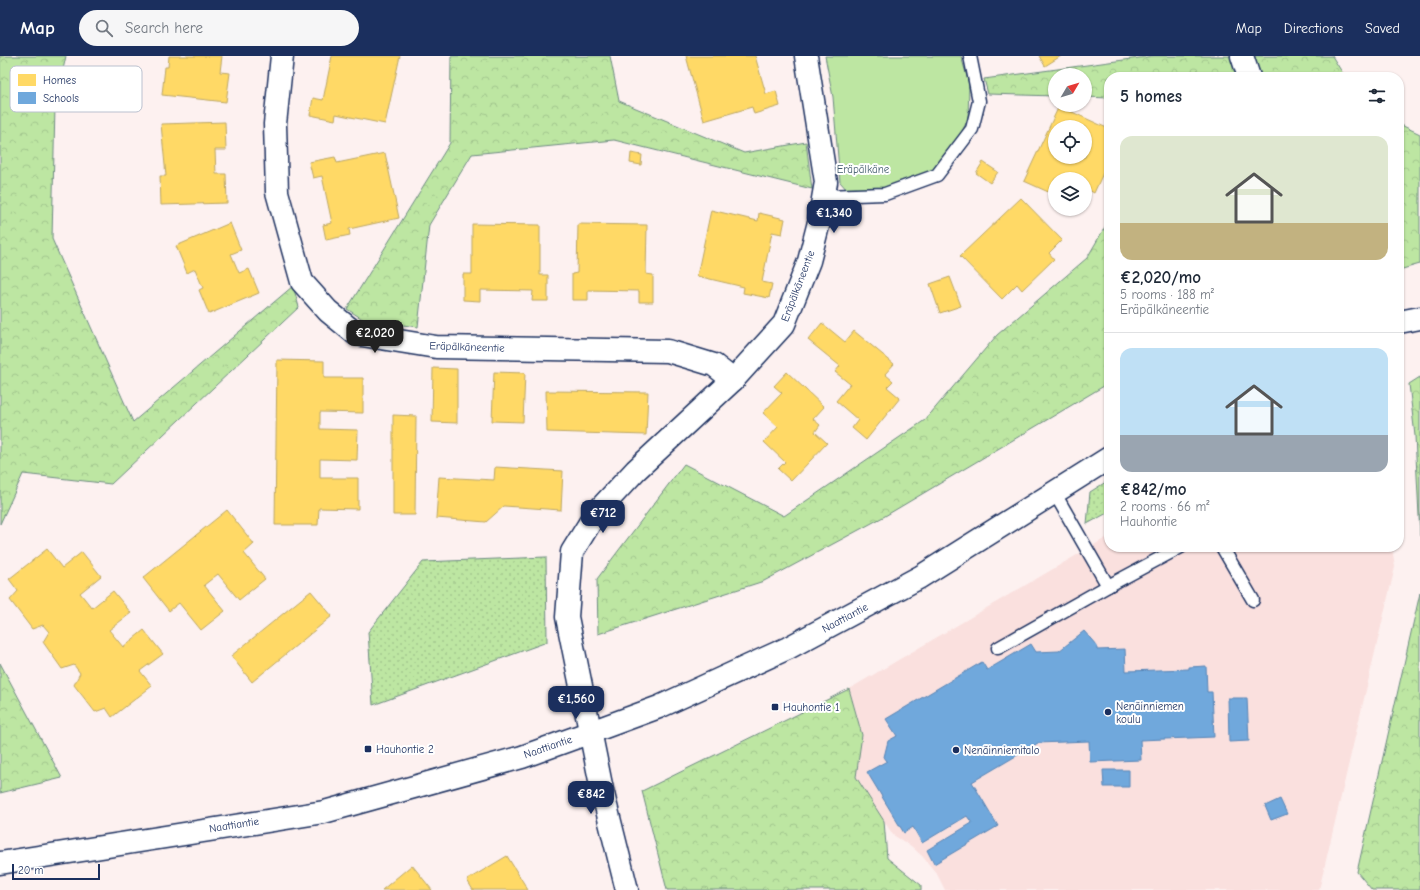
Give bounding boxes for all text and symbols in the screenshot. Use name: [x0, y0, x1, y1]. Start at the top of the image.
search box: [79, 10, 359, 46]
text: Map: [20, 17, 55, 39]
icon: search: [93, 17, 115, 39]
text: Search here: [125, 19, 203, 37]
text: Map: [1235, 20, 1262, 37]
text: Directions: [1284, 20, 1343, 37]
text: Saved: [1365, 20, 1400, 37]
legend: [10, 66, 142, 112]
north arrow: [1048, 68, 1092, 112]
map controls: [1048, 68, 1092, 216]
text: Homes: [43, 74, 76, 87]
icon: filters: [1366, 85, 1388, 107]
text: 5 homes: [1120, 87, 1182, 106]
text: Schools: [43, 92, 79, 105]
button: locate: [1048, 120, 1092, 164]
icon: home: [1218, 162, 1290, 234]
park label: Eräpälkäne: [837, 163, 890, 176]
button: layers: [1048, 172, 1092, 216]
pin: €1,340: [801, 200, 867, 234]
text: €1,340: [816, 205, 852, 220]
street label: Eräpälkäneentie: [778, 248, 818, 324]
text: €2,020/mo: [1120, 268, 1201, 287]
text: 5 rooms · 188 m²: [1120, 287, 1214, 302]
text: Eräpälkäneentie: [1120, 302, 1209, 317]
pin: €2,020: [342, 320, 408, 354]
text: €2,020: [355, 325, 395, 340]
street label: Eräpälkäneentie: [429, 339, 505, 355]
icon: home: [1218, 374, 1290, 446]
text: €842/mo: [1120, 480, 1187, 499]
text: 2 rooms · 66 m²: [1120, 499, 1209, 514]
pin: €712: [579, 500, 627, 534]
text: €712: [590, 505, 616, 520]
text: Hauhontie: [1120, 514, 1177, 529]
street label: Naattiantie: [820, 600, 871, 636]
pin: €1,560: [543, 686, 609, 720]
text: €1,560: [557, 691, 595, 706]
place label: Nenäinniemen koulu: [1116, 700, 1184, 726]
place label: Hauhontie 1: [783, 701, 839, 714]
marker: Hauhontie 1: [770, 702, 780, 712]
marker: Nenäinniemen koulu: [1103, 707, 1113, 717]
street label: Naattiantie: [522, 733, 574, 761]
place label: Hauhontie 2: [376, 743, 434, 756]
marker: Hauhontie 2: [363, 744, 373, 754]
place label: Nenäinniemitalo: [964, 744, 1040, 757]
marker: Nenäinniemitalo: [951, 745, 961, 755]
pin: €842: [567, 781, 615, 815]
text: €842: [577, 786, 605, 801]
street label: Naattiantie: [208, 815, 260, 835]
scale bar: [12, 862, 100, 881]
text: 20 m: [18, 864, 43, 877]

